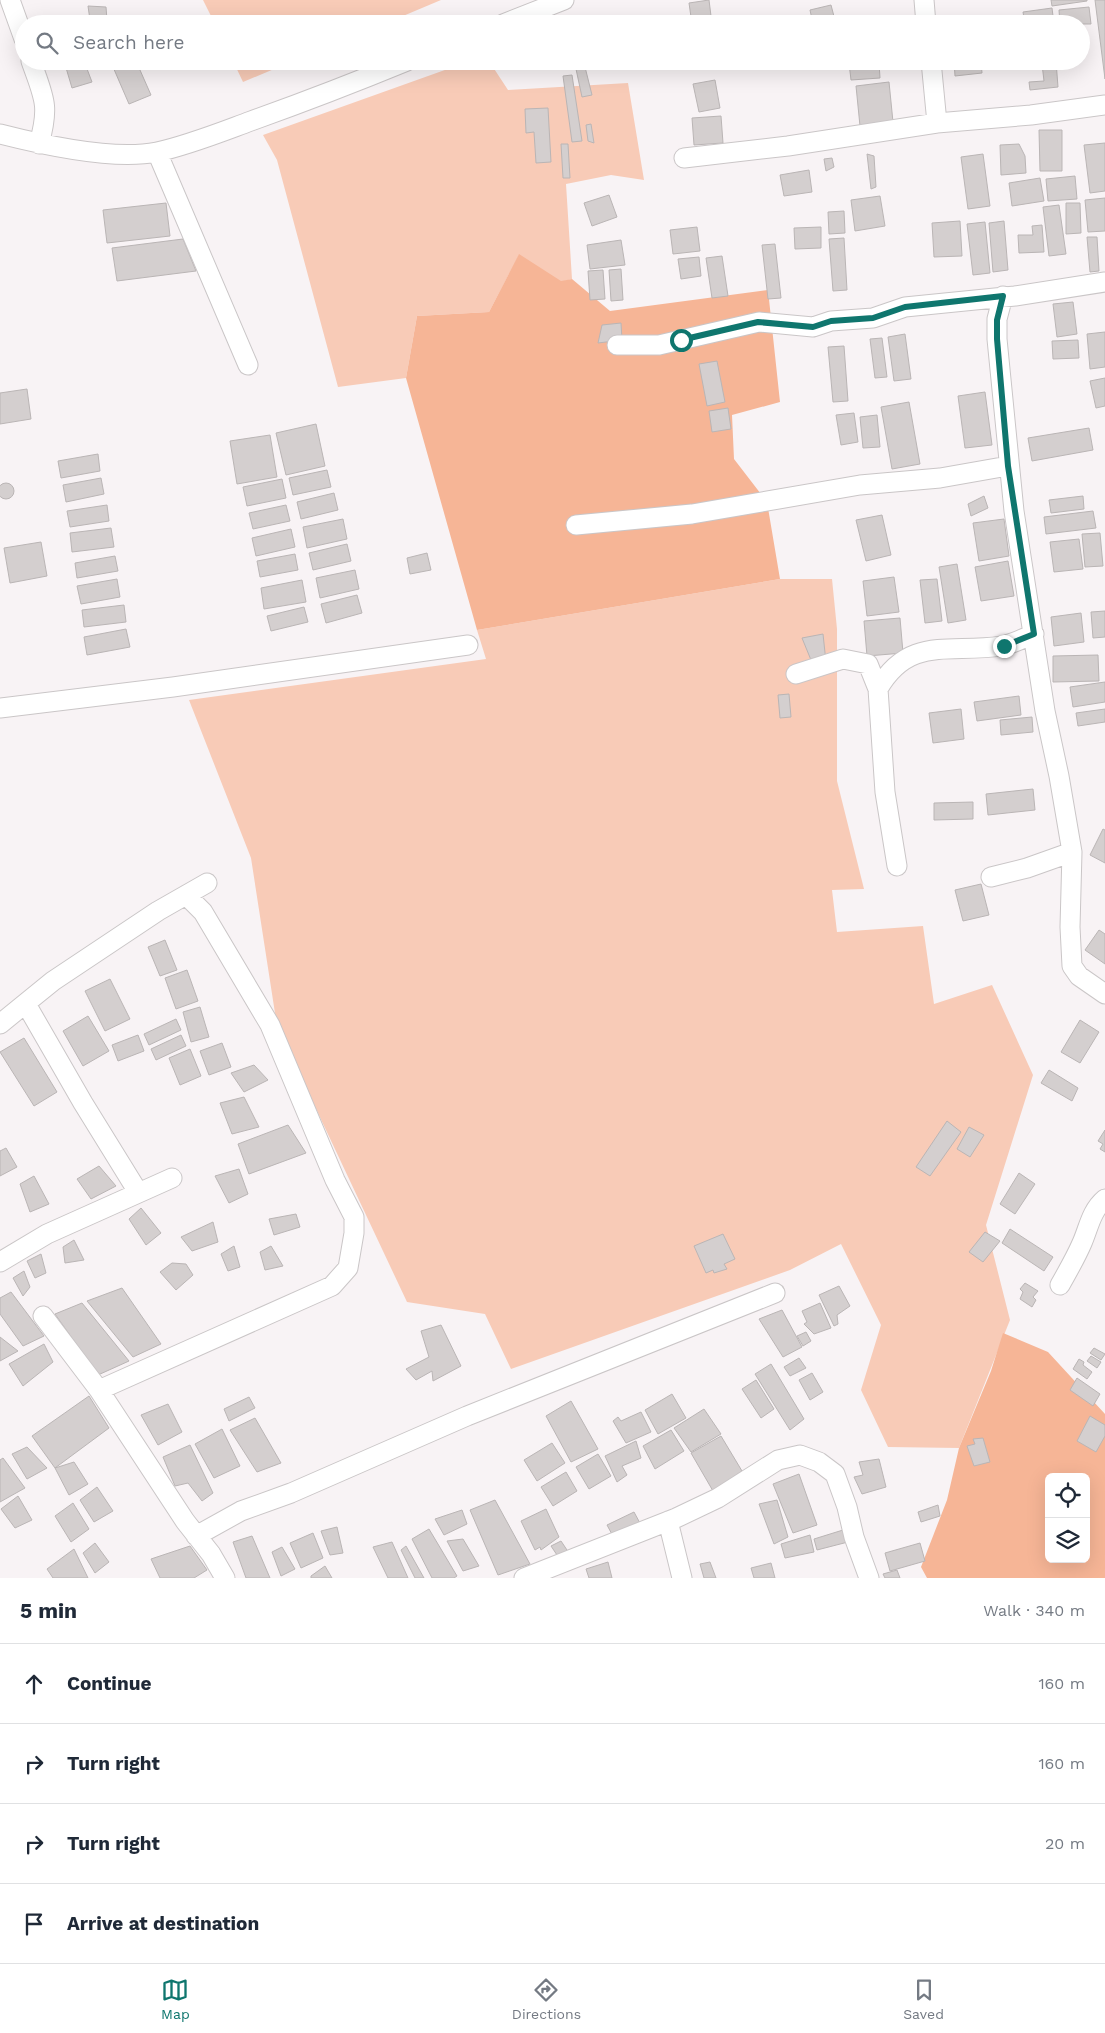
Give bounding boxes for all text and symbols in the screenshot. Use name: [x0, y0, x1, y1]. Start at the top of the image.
search box: [15, 15, 1090, 70]
icon: search: [33, 29, 61, 57]
text: Search here: [73, 31, 184, 54]
route start: [670, 329, 693, 352]
route end: [993, 635, 1016, 658]
map controls: [1045, 1473, 1090, 1563]
button: locate: [1045, 1473, 1090, 1518]
button: layers: [1045, 1518, 1090, 1563]
text: 5 min: [20, 1598, 77, 1623]
text: Walk · 340 m: [983, 1601, 1085, 1620]
icon: ahead: [20, 1670, 48, 1698]
text: Continue: [67, 1672, 151, 1695]
text: 160 m: [1038, 1674, 1085, 1693]
icon: right: [20, 1750, 48, 1778]
text: Turn right: [67, 1752, 160, 1775]
text: 160 m: [1038, 1754, 1085, 1773]
icon: right: [20, 1830, 48, 1858]
text: Turn right: [67, 1832, 160, 1855]
text: 20 m: [1045, 1834, 1085, 1853]
icon: arrive: [20, 1910, 48, 1938]
text: Arrive at destination: [67, 1912, 259, 1935]
tab: Map: [161, 1976, 190, 2022]
tab: Directions: [512, 1976, 581, 2022]
tab: Saved: [903, 1976, 944, 2022]

